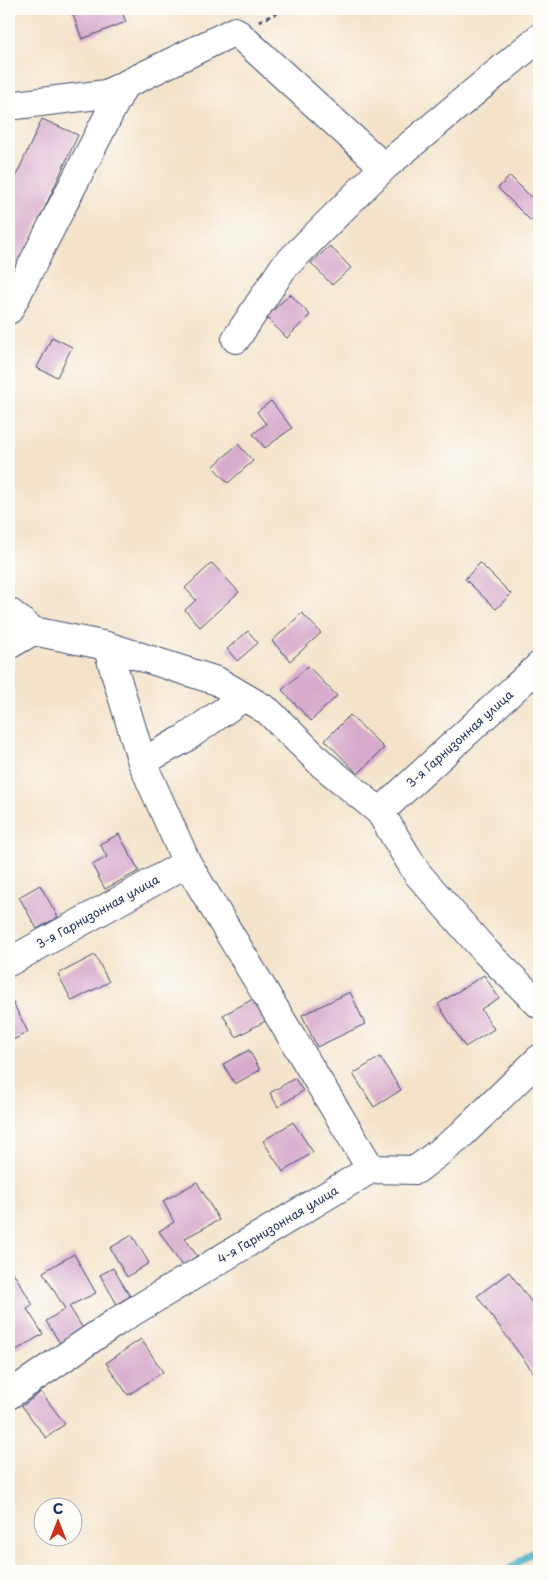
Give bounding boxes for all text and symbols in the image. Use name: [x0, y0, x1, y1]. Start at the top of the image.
street label: 3-я Гарнизонная улица: [402, 685, 517, 791]
street label: 3-я Гарнизонная улица: [33, 870, 163, 952]
street label: 4-я Гарнизонная улица: [214, 1181, 342, 1267]
north arrow: [32, 1498, 82, 1548]
text: С: [53, 1498, 63, 1519]

